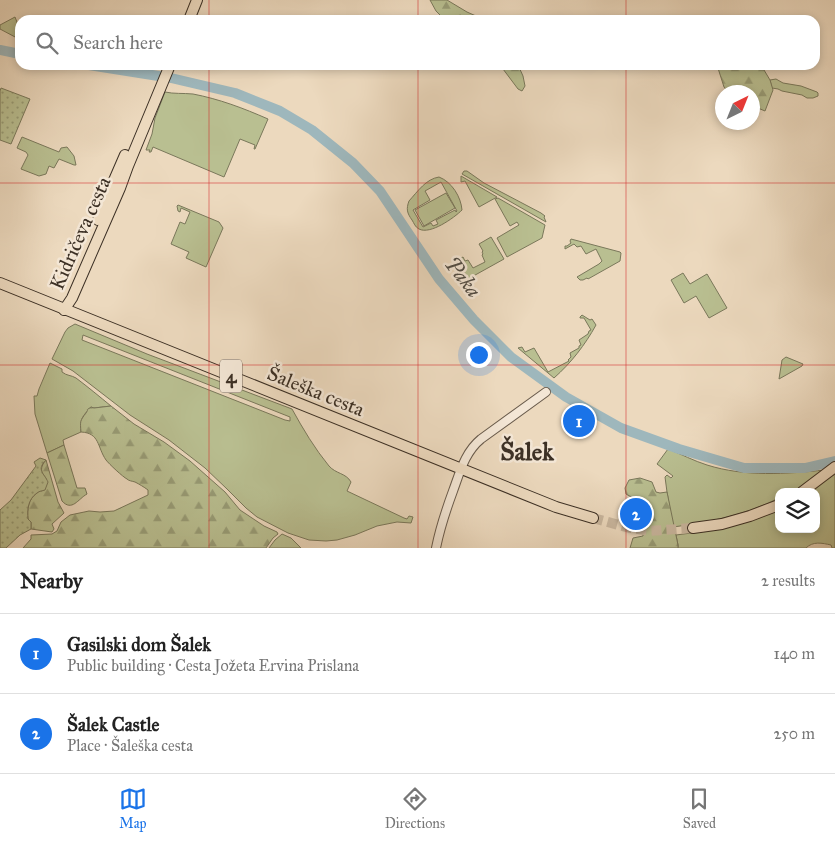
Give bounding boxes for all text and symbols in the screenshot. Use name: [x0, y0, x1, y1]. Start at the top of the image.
search box: [15, 15, 820, 70]
icon: search: [33, 29, 61, 57]
text: Search here: [73, 31, 163, 54]
north arrow: [715, 85, 760, 130]
street label: Kidričeva cesta: [44, 172, 116, 293]
water label: Paka: [439, 251, 487, 303]
your location: [466, 342, 492, 368]
road number: 4: [220, 360, 242, 392]
street label: Šaleška cesta: [264, 360, 369, 422]
pin: 1: [563, 402, 595, 440]
district label: Šalek: [500, 435, 555, 467]
map controls: [775, 488, 820, 533]
button: layers: [775, 488, 820, 533]
pin: 2: [620, 495, 652, 533]
text: Nearby: [20, 568, 83, 594]
text: 2 results: [761, 571, 815, 590]
text: Gasilski dom Šalek: [67, 633, 211, 656]
text: 1: [33, 644, 39, 663]
text: 140 m: [774, 644, 815, 663]
text: Public building · Cesta Jožeta Ervina Prislana: [67, 656, 359, 675]
text: Šalek Castle: [67, 713, 159, 736]
text: 2: [32, 724, 40, 743]
text: 250 m: [774, 724, 815, 743]
text: Place · Šaleška cesta: [67, 736, 193, 755]
tab: Map: [119, 785, 147, 832]
tab: Directions: [385, 785, 445, 832]
tab: Saved: [683, 785, 716, 832]

